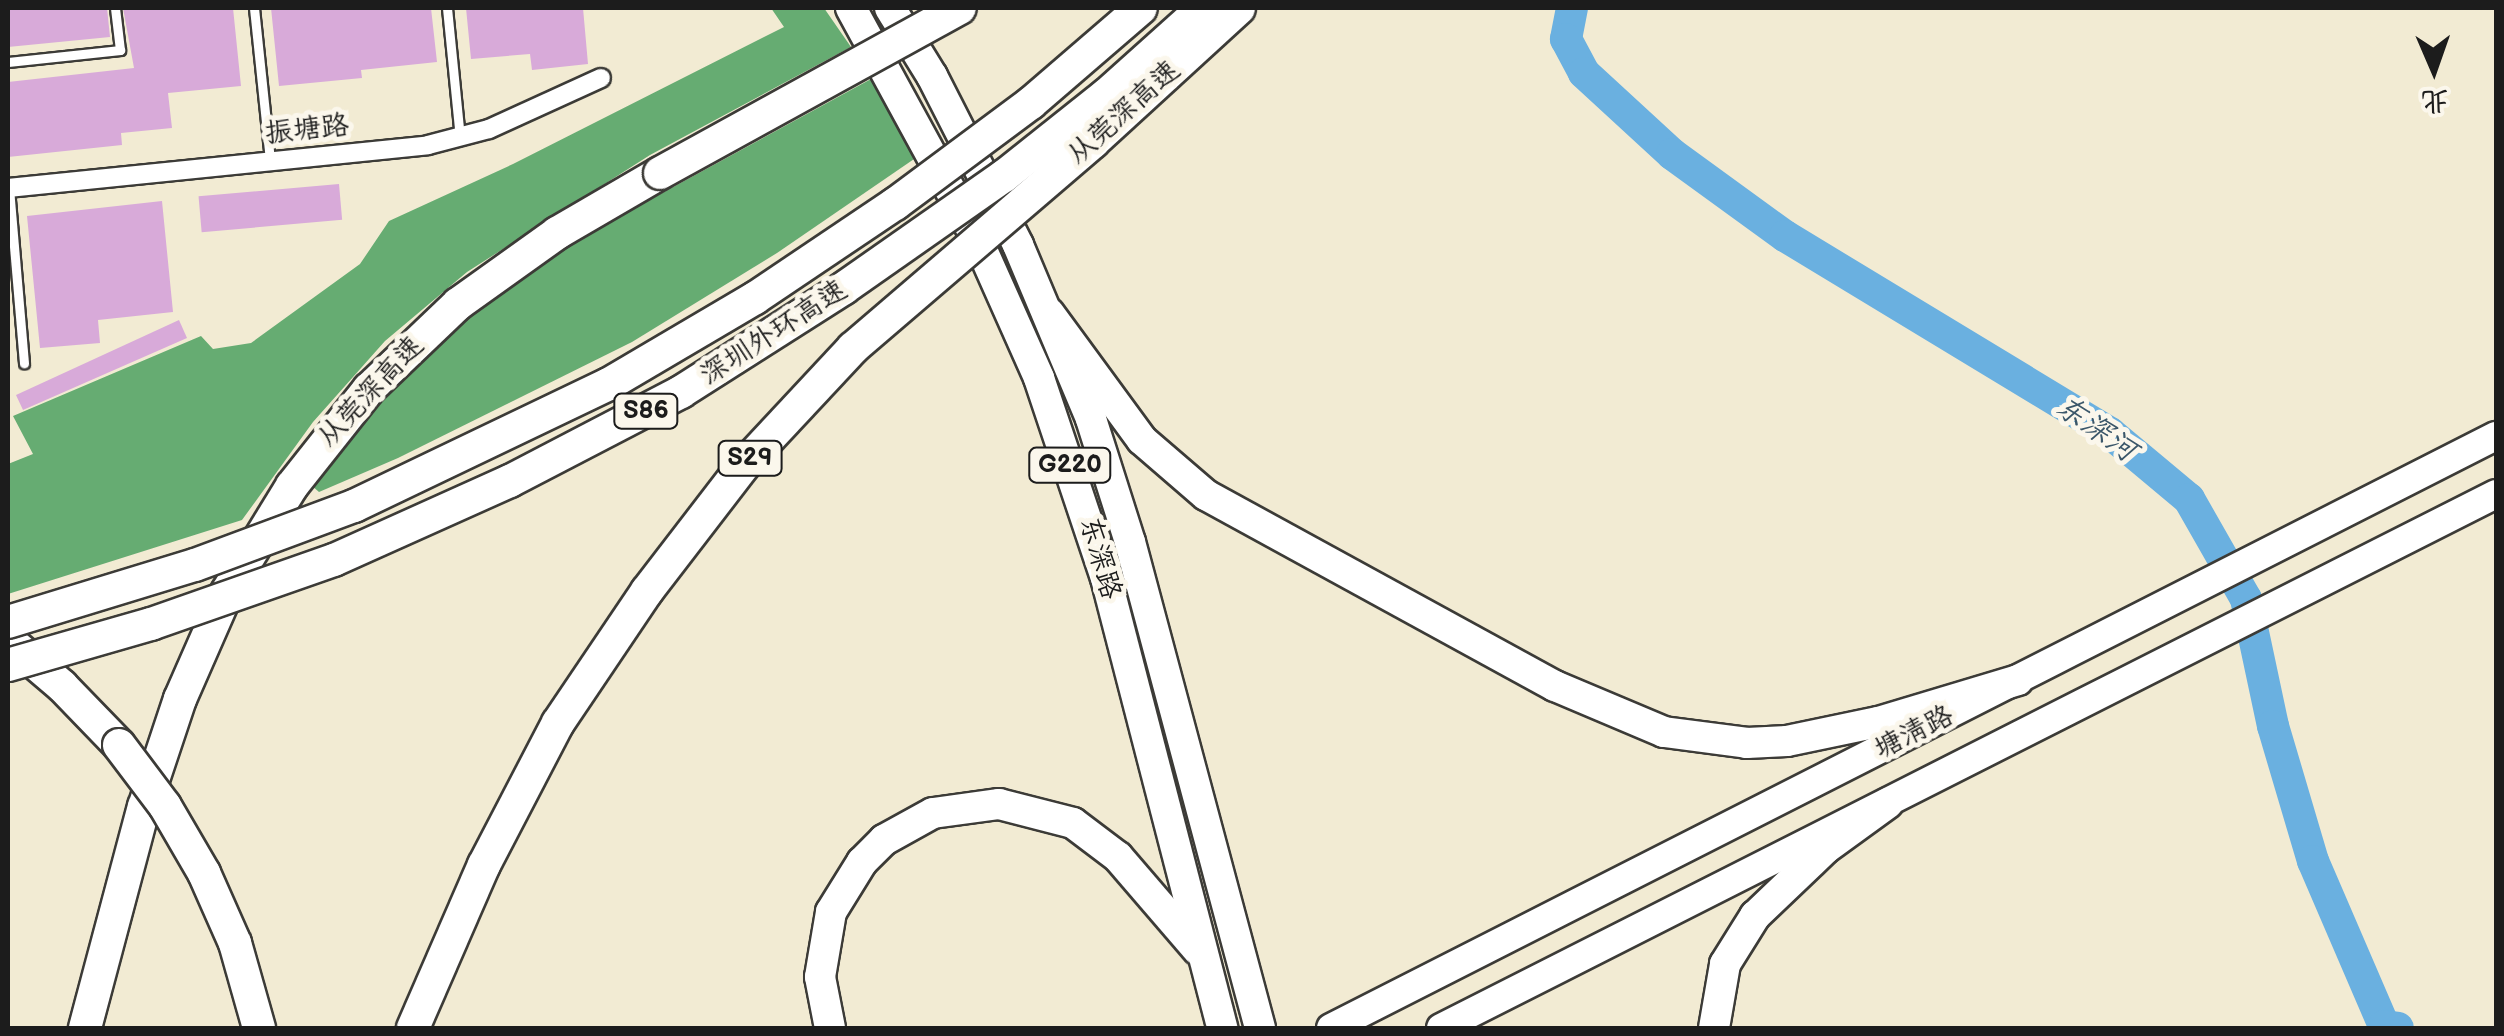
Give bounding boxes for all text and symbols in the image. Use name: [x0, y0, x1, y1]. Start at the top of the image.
north arrow: [2384, 20, 2484, 120]
street label: 从莞深高速: [1061, 54, 1187, 172]
text: 北: [2420, 84, 2450, 117]
street label: 振塘路: [263, 109, 351, 151]
street label: 深圳外环高速: [694, 273, 854, 393]
street label: 从莞深高速: [311, 329, 431, 455]
water label: 东深河: [2049, 388, 2143, 470]
road number: S86: [611, 391, 681, 431]
road number: S29: [718, 438, 782, 478]
road number: G220: [1028, 445, 1112, 485]
street label: 东深路: [1072, 513, 1128, 603]
street label: 塘清路: [1869, 699, 1959, 767]

